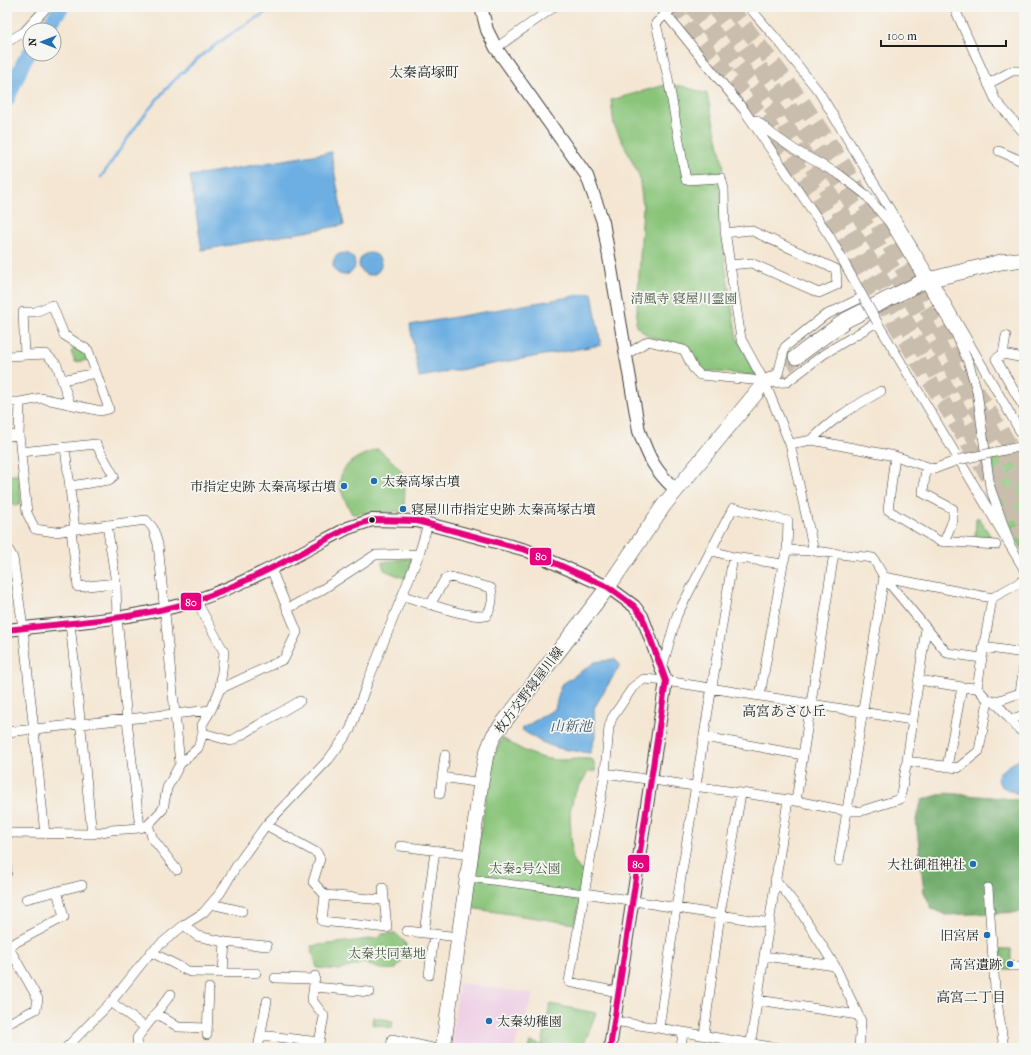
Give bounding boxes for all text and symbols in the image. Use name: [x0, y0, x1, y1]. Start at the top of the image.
north arrow: [22, 22, 62, 62]
scale bar: [881, 22, 1006, 48]
text: 100 m: [887, 29, 917, 43]
text: N: [26, 37, 39, 46]
district label: 太秦高塚町: [389, 64, 459, 81]
park label: 清風寺 寝屋川霊園: [631, 291, 737, 306]
place label: 太秦高塚古墳: [382, 474, 460, 489]
marker: 太秦高塚古墳: [369, 476, 379, 486]
place label: 市指定史跡 太秦高塚古墳: [190, 479, 336, 494]
marker: 市指定史跡 太秦高塚古墳: [339, 481, 349, 491]
place label: 寝屋川市指定史跡 太秦高塚古墳: [411, 502, 596, 517]
marker: 寝屋川市指定史跡 太秦高塚古墳: [398, 504, 408, 514]
unlabelled marker: [367, 515, 377, 525]
line badge: 80: [529, 547, 552, 566]
text: 80: [535, 550, 547, 563]
line badge: 80: [180, 592, 202, 611]
text: 80: [185, 596, 197, 609]
street label: 枚方交野寝屋川線: [492, 644, 566, 736]
district label: 高宮あさひ丘: [742, 703, 826, 720]
water label: 山新池: [550, 718, 594, 735]
line badge: 80: [627, 854, 650, 873]
place label: 大社御祖神社: [887, 857, 965, 872]
text: 80: [632, 858, 644, 871]
marker: 大社御祖神社: [968, 859, 978, 869]
park label: 太秦2号公園: [489, 861, 561, 876]
place label: 旧宮居: [940, 928, 979, 943]
marker: 旧宮居: [982, 930, 992, 940]
park label: 太秦共同墓地: [348, 946, 426, 961]
place label: 高宮遺跡: [950, 957, 1002, 972]
marker: 高宮遺跡: [1005, 959, 1015, 969]
district label: 高宮二丁目: [936, 989, 1006, 1006]
place label: 太秦幼稚園: [497, 1014, 562, 1029]
marker: 太秦幼稚園: [484, 1016, 494, 1026]

